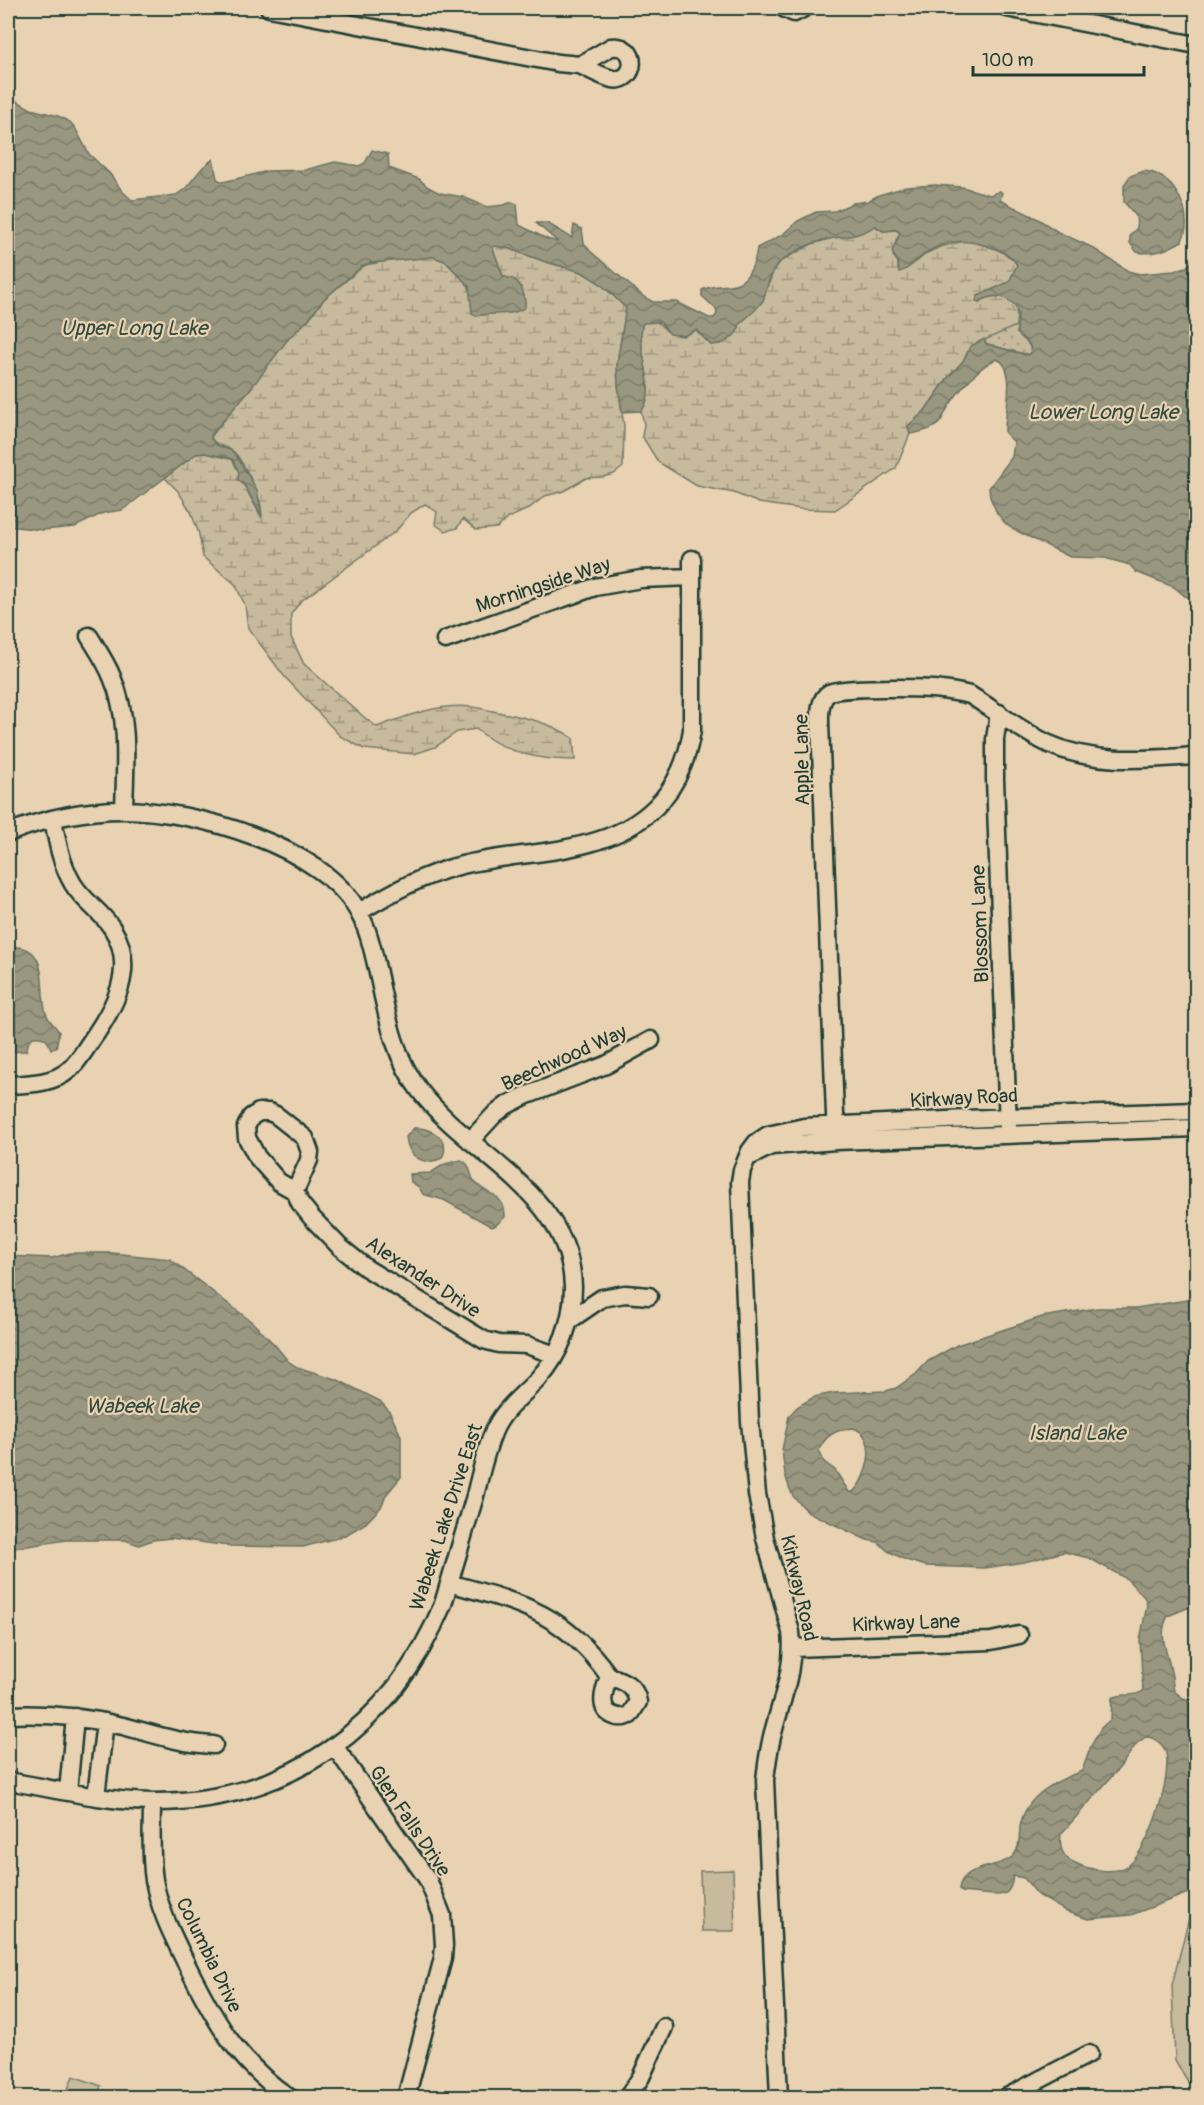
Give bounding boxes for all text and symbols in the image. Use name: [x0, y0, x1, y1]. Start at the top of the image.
scale bar: [973, 39, 1144, 77]
text: 100 m: [982, 49, 1034, 72]
water label: Upper Long Lake: [61, 315, 210, 342]
water label: Lower Long Lake: [1028, 399, 1181, 426]
street label: Morningside Way: [473, 551, 614, 619]
street label: Apple Lane: [789, 714, 815, 806]
street label: Blossom Lane: [965, 864, 995, 983]
street label: Beechwood Way: [497, 1019, 631, 1097]
street label: Kirkway Road: [909, 1083, 1019, 1113]
street label: Alexander Drive: [361, 1231, 485, 1323]
water label: Wabeek Lake: [86, 1393, 201, 1420]
street label: Wabeek Lake Drive East: [404, 1419, 488, 1614]
water label: Island Lake: [1029, 1420, 1128, 1447]
street label: Kirkway Road: [775, 1532, 823, 1644]
street label: Kirkway Lane: [852, 1609, 961, 1637]
street label: Glen Falls Drive: [364, 1761, 456, 1881]
street label: Columbia Drive: [170, 1893, 248, 2017]

